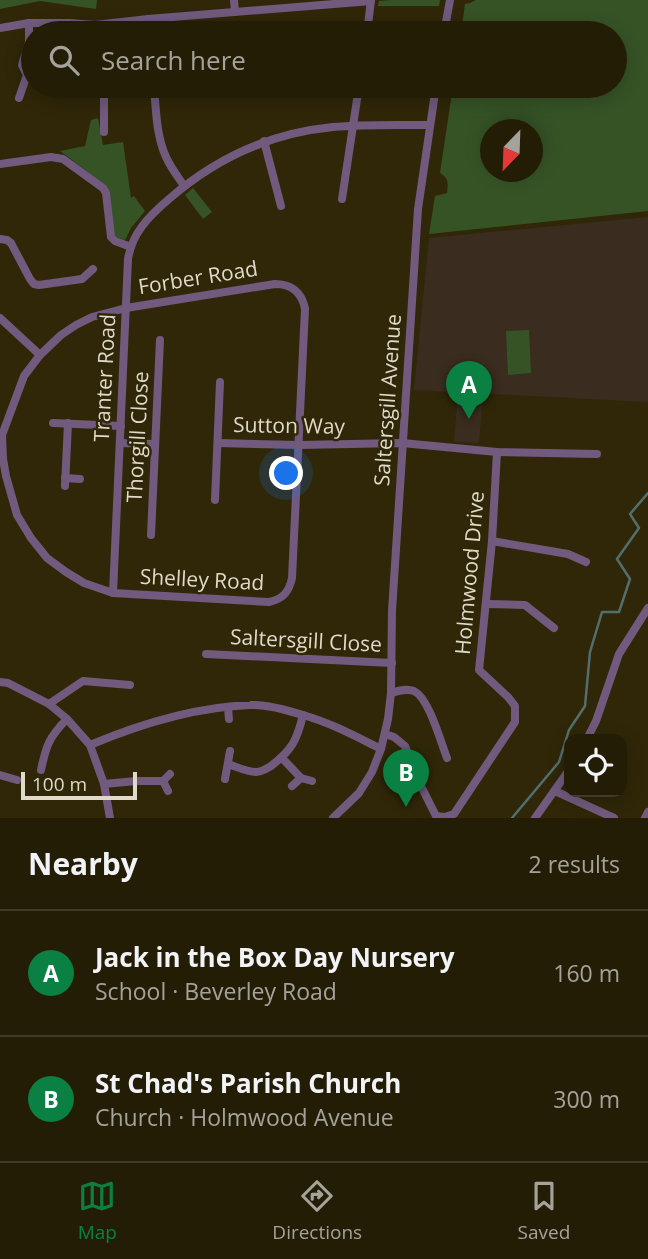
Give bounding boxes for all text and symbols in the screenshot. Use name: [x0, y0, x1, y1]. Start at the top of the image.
search box: [21, 21, 627, 98]
icon: search: [45, 41, 83, 79]
text: Search here: [101, 42, 246, 78]
north arrow: [480, 119, 543, 182]
street label: Forber Road: [136, 254, 260, 300]
street label: Tranter Road: [87, 313, 121, 443]
street label: Saltersgill Avenue: [367, 313, 407, 487]
pin: A: [446, 361, 492, 419]
street label: Thorgill Close: [120, 371, 154, 503]
street label: Sutton Way: [233, 410, 346, 440]
your location: [269, 456, 303, 490]
street label: Holmwood Drive: [448, 490, 490, 656]
street label: Shelley Road: [139, 562, 265, 596]
street label: Saltersgill Close: [229, 622, 383, 658]
map controls: [564, 734, 627, 797]
button: locate: [564, 734, 627, 797]
pin: B: [383, 749, 429, 807]
scale bar: [21, 769, 136, 801]
text: 100 m: [32, 771, 87, 797]
text: Nearby: [28, 843, 138, 884]
text: 2 results: [529, 848, 620, 880]
text: Jack in the Box Day Nursery: [95, 939, 455, 975]
text: A: [43, 957, 59, 989]
text: 160 m: [553, 957, 620, 989]
text: School · Beverley Road: [95, 975, 337, 1007]
text: St Chad's Parish Church: [95, 1065, 401, 1101]
text: B: [43, 1083, 59, 1115]
text: 300 m: [553, 1083, 620, 1115]
text: Church · Holmwood Avenue: [95, 1101, 394, 1133]
tab: Map: [78, 1177, 117, 1245]
tab: Directions: [272, 1177, 362, 1245]
tab: Saved: [518, 1177, 570, 1245]

